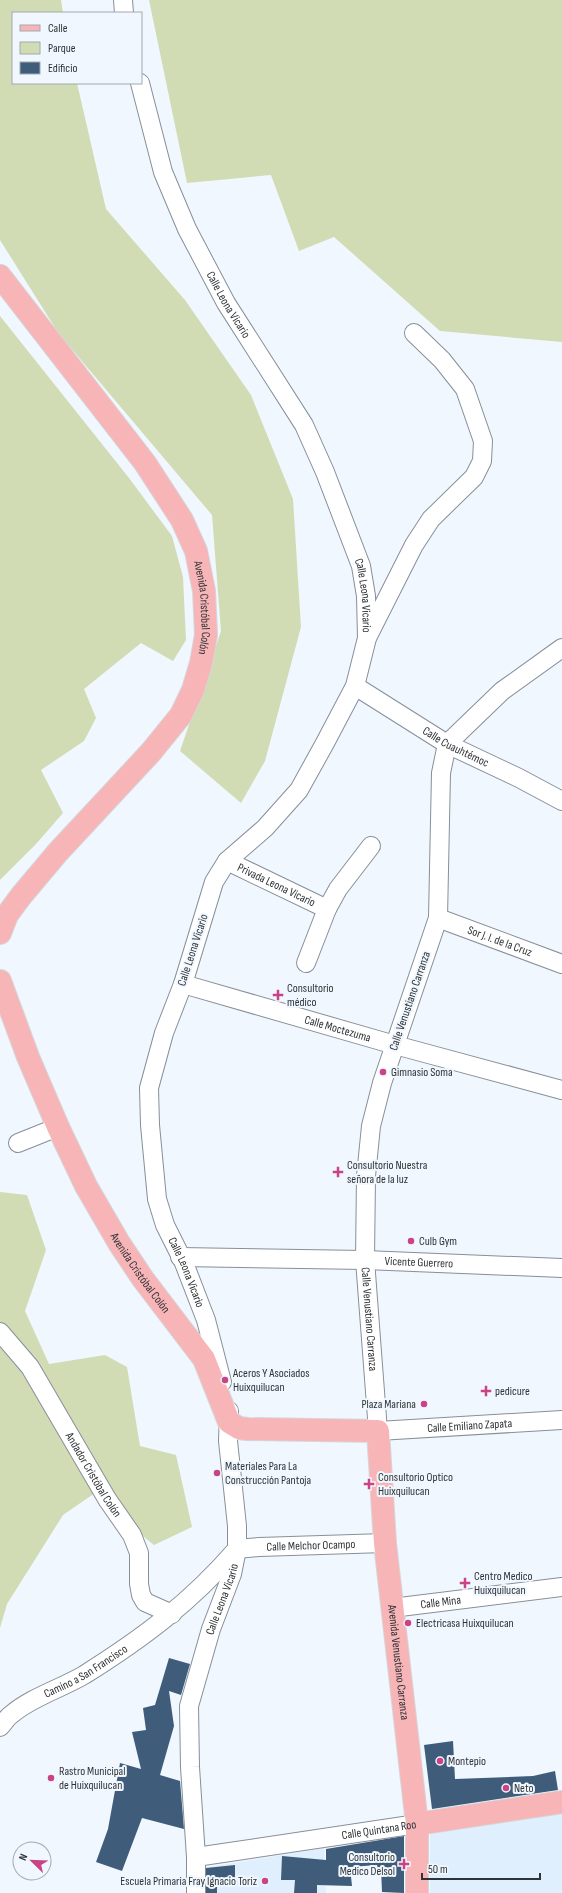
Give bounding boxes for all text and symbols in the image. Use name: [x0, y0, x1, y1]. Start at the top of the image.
legend: [12, 12, 142, 84]
text: Calle: [48, 21, 68, 36]
text: Parque: [48, 41, 76, 56]
text: Edificio: [48, 61, 77, 76]
street label: Calle Leona Vicario: [203, 269, 254, 341]
street label: Calle Leona Vicario: [351, 556, 374, 633]
street label: Avenida Cristóbal Colón: [190, 559, 214, 656]
street label: Calle Cuauhtémoc: [420, 723, 492, 770]
street label: Privada Leona Vicario: [235, 860, 318, 910]
street label: Calle Leona Vicario: [174, 912, 212, 988]
street label: Sor J. I. de la Cruz: [466, 922, 535, 960]
street label: Calle Venustiano Carranza: [386, 949, 434, 1053]
place label: Consultorio médico: [287, 981, 334, 1010]
marker: Consultorio médico: [272, 989, 284, 1001]
street label: Calle Moctezuma: [303, 1012, 373, 1045]
place label: Gimnasio Soma: [391, 1065, 453, 1080]
marker: Gimnasio Soma: [378, 1067, 388, 1077]
place label: Consultorio Nuestra señora de la luz: [347, 1158, 428, 1187]
marker: Consultorio Nuestra señora de la luz: [332, 1166, 344, 1178]
street label: Avenida Cristóbal Colón: [107, 1229, 174, 1316]
place label: Culb Gym: [419, 1234, 457, 1249]
street label: Calle Leona Vicario: [165, 1235, 208, 1309]
marker: Culb Gym: [406, 1236, 416, 1246]
street label: Vicente Guerrero: [384, 1253, 453, 1271]
street label: Calle Venustiano Carranza: [358, 1267, 381, 1372]
place label: Aceros Y Asociados Huixquilucan: [232, 1366, 310, 1395]
marker: Aceros Y Asociados Huixquilucan: [220, 1375, 230, 1385]
place label: pedicure: [495, 1384, 530, 1399]
marker: pedicure: [480, 1385, 492, 1397]
place label: Plaza Mariana: [361, 1397, 416, 1412]
marker: Plaza Mariana: [419, 1399, 429, 1409]
street label: Calle Emiliano Zapata: [427, 1415, 513, 1436]
street label: Andador Cristóbal Colón: [62, 1428, 125, 1520]
place label: Materiales Para La Construcción Pantoja: [225, 1459, 312, 1488]
marker: Materiales Para La Construcción Pantoja: [212, 1468, 222, 1478]
place label: Consultorio Optico Huixquilucan: [378, 1470, 453, 1499]
marker: Consultorio Optico Huixquilucan: [363, 1478, 375, 1490]
street label: Calle Melchor Ocampo: [266, 1536, 356, 1554]
street label: Calle Leona Vicario: [202, 1562, 241, 1637]
place label: Centro Medico Huixquilucan: [474, 1569, 532, 1598]
marker: Centro Medico Huixquilucan: [459, 1577, 471, 1589]
street label: Calle Mina: [420, 1592, 462, 1612]
street label: Avenida Venustiano Carranza: [384, 1603, 413, 1721]
place label: Electricasa Huixquilucan: [416, 1616, 514, 1631]
marker: Electricasa Huixquilucan: [403, 1618, 413, 1628]
street label: Camino a San Francisco: [41, 1641, 130, 1701]
place label: Montepio: [448, 1754, 486, 1769]
marker: Montepio: [435, 1756, 445, 1766]
place label: Rastro Municipal de Huixquilucan: [59, 1764, 125, 1793]
marker: Rastro Municipal de Huixquilucan: [46, 1773, 56, 1783]
place label: Neto: [514, 1781, 533, 1796]
marker: Neto: [501, 1783, 511, 1793]
street label: Calle Quintana Roo: [341, 1817, 417, 1843]
north arrow: [12, 1841, 52, 1881]
place label: Consultorio Medico Delsol: [340, 1850, 395, 1879]
text: N: [16, 1852, 30, 1863]
scale bar: [422, 1855, 540, 1881]
marker: Consultorio Medico Delsol: [398, 1858, 410, 1870]
text: 50 m: [428, 1862, 448, 1877]
place label: Escuela Primaria Fray Ignacio Toriz: [120, 1874, 258, 1889]
marker: Escuela Primaria Fray Ignacio Toriz: [260, 1876, 270, 1886]

